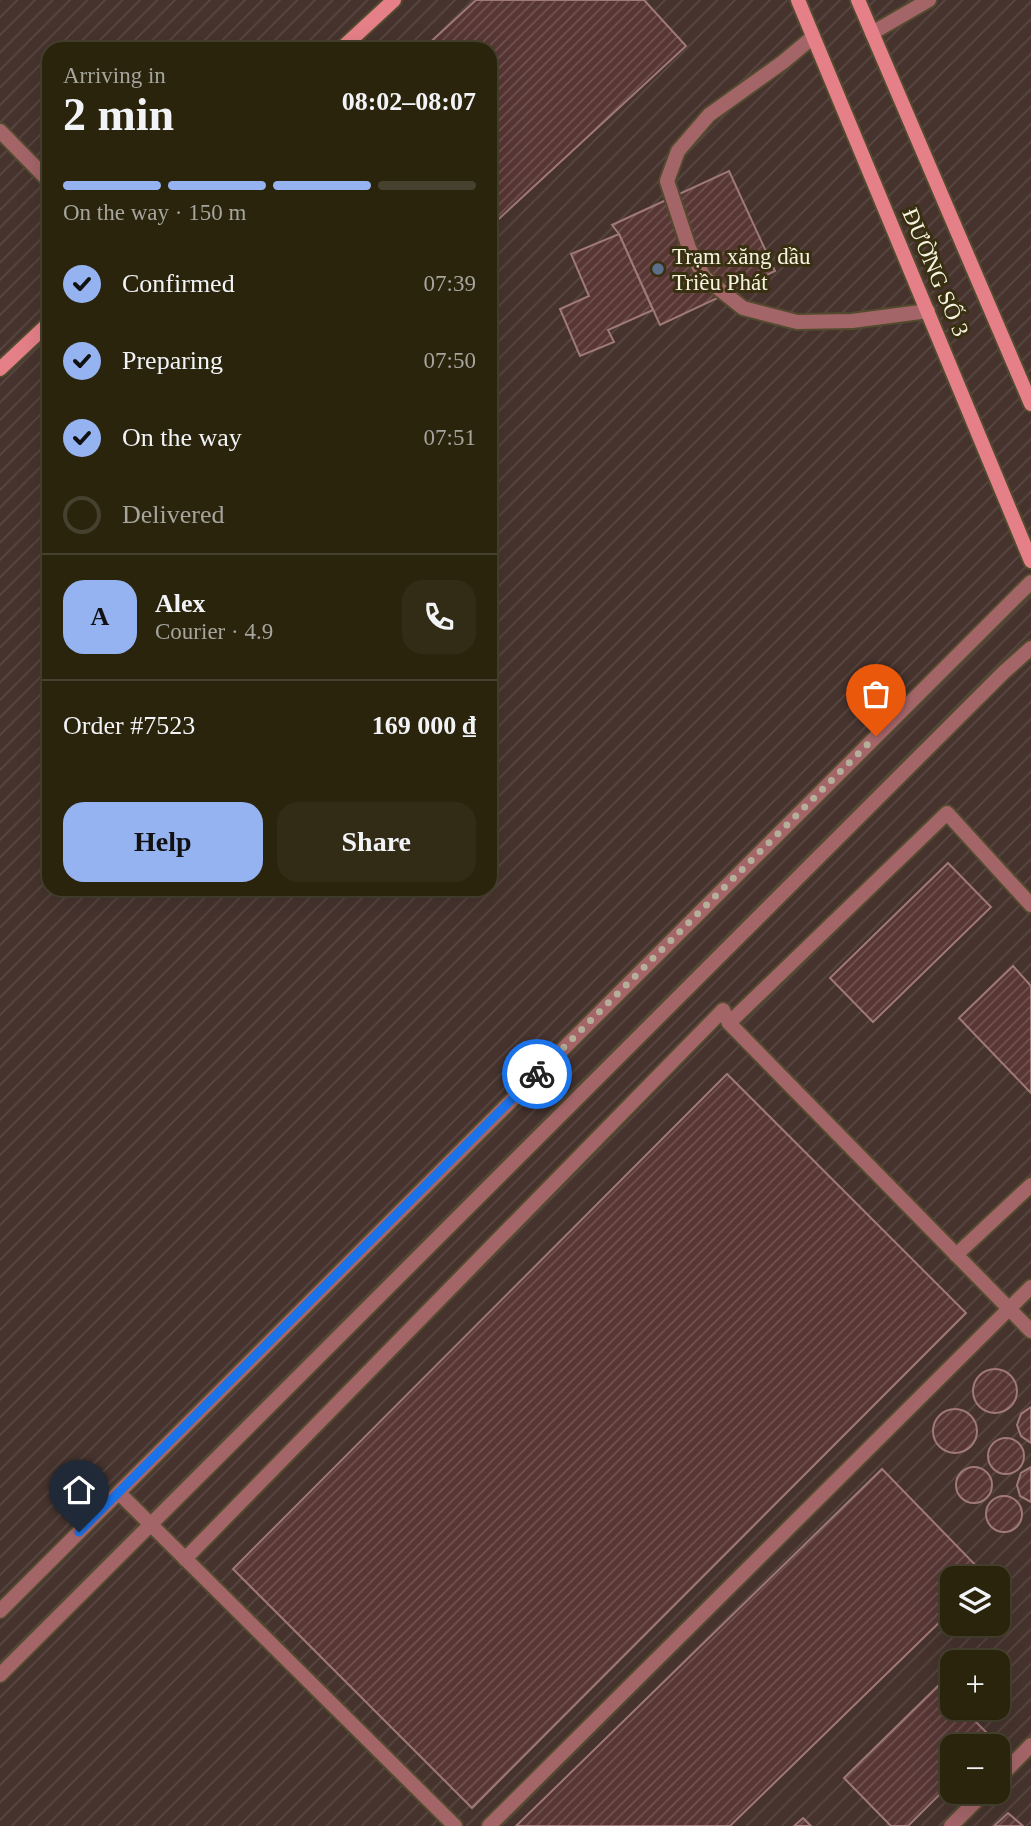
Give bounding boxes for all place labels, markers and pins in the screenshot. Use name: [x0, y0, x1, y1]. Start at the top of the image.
place label: Trạm xăng dầu Triều Phát: [672, 244, 811, 295]
marker: Trạm xăng dầu Triều Phát: [650, 261, 666, 277]
pin: [846, 664, 906, 736]
pin: [49, 1460, 109, 1532]

